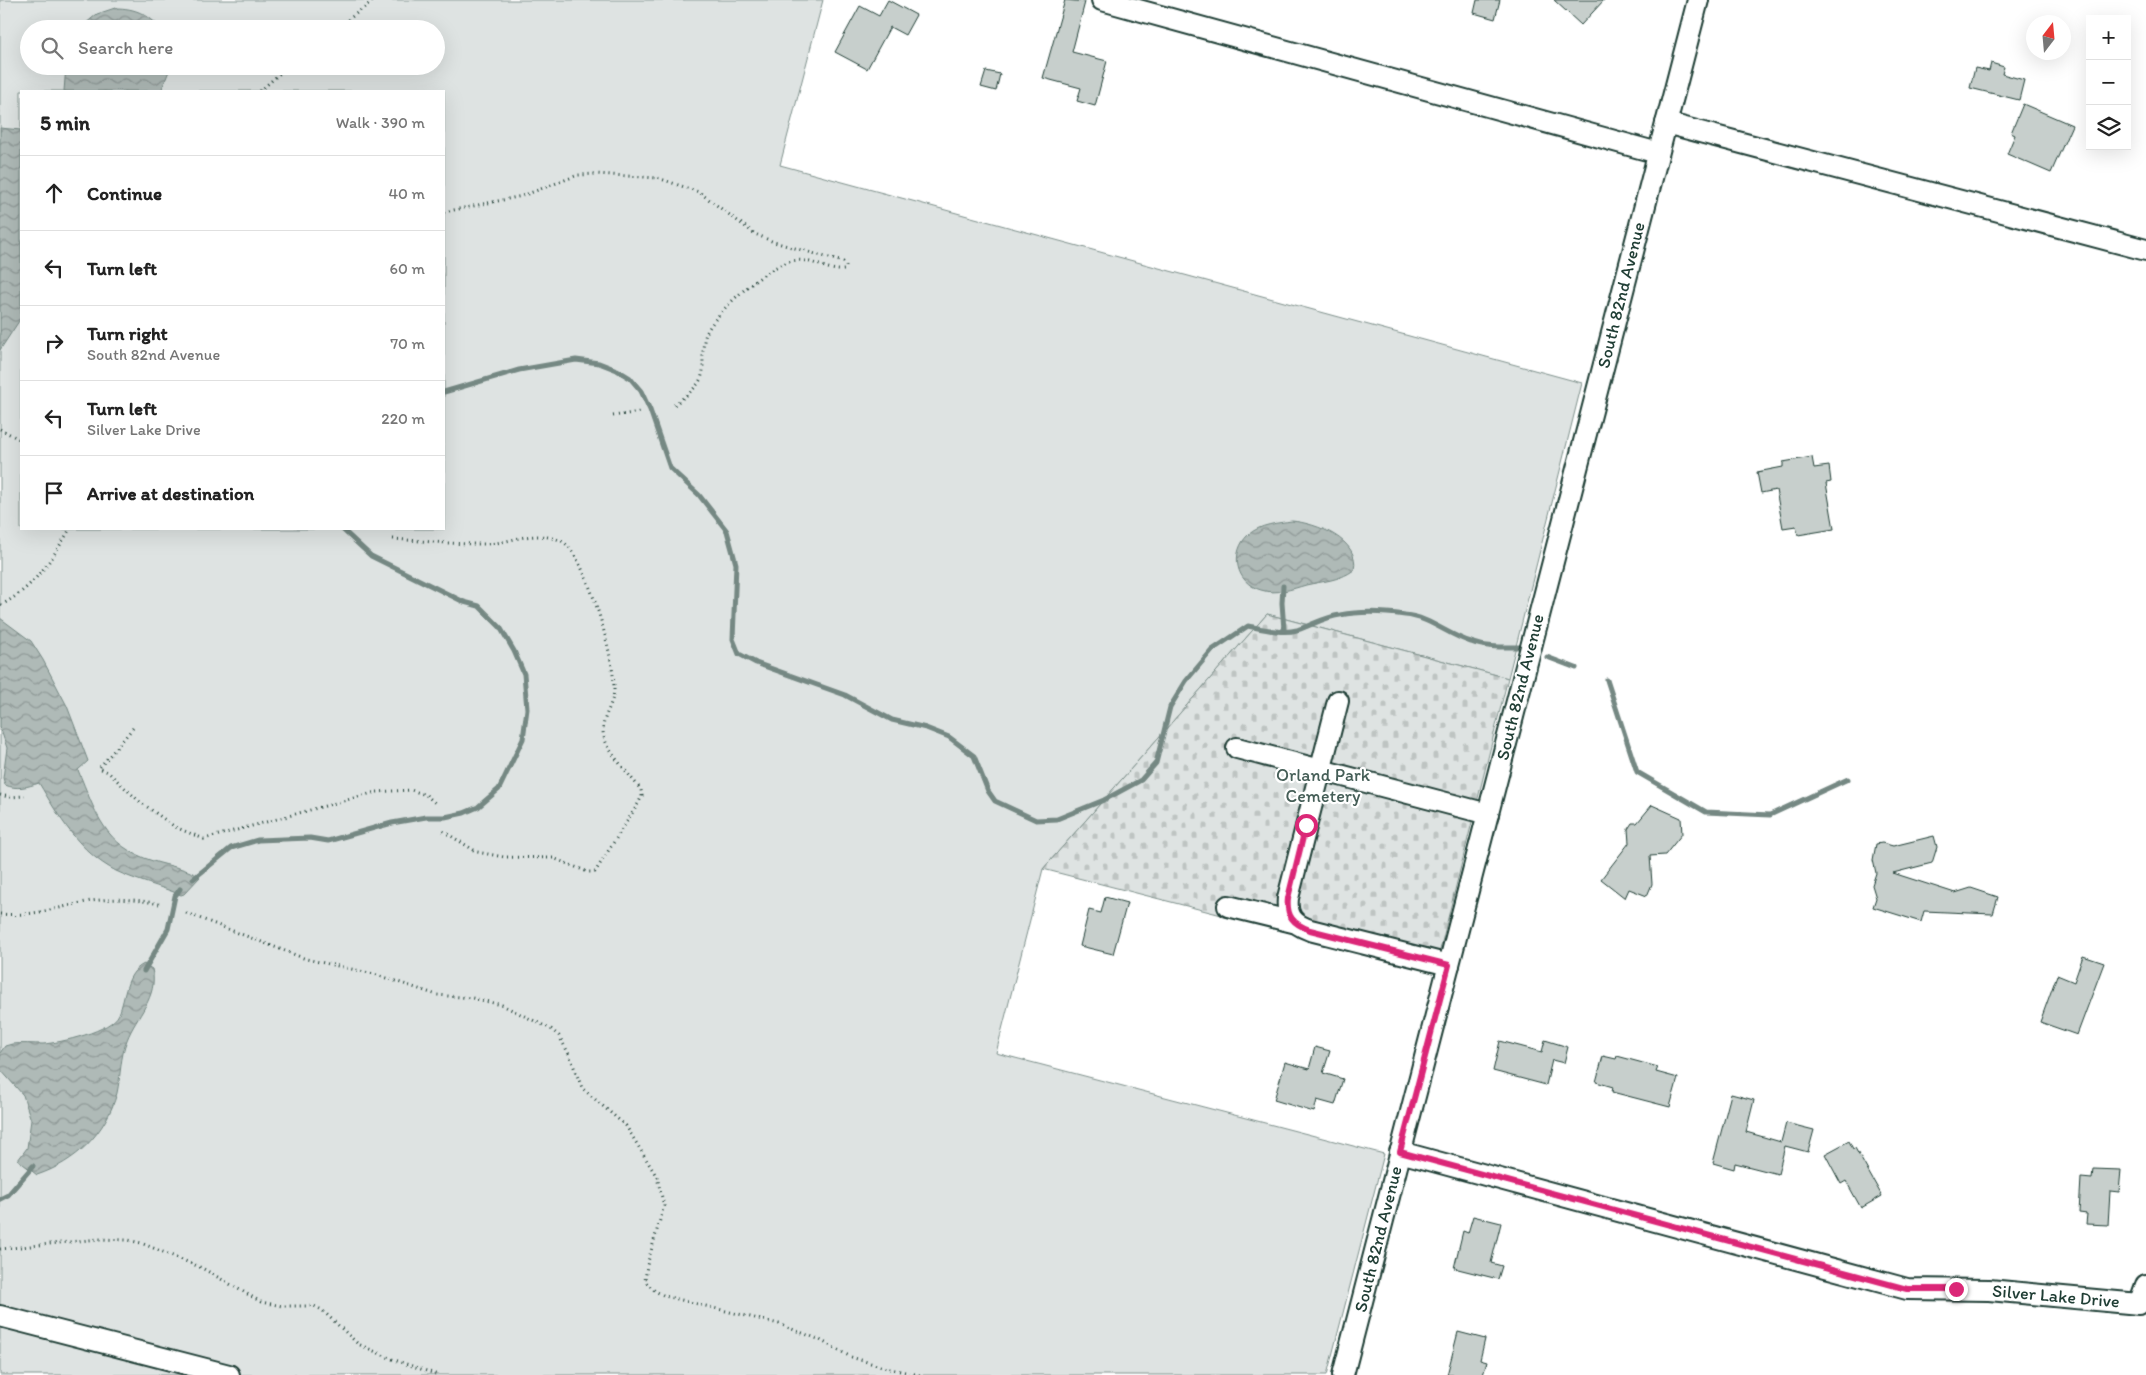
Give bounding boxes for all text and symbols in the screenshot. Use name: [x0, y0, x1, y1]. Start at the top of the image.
north arrow: [2026, 15, 2071, 60]
map controls: [2086, 15, 2131, 150]
button: +: [2086, 15, 2131, 60]
search box: [20, 20, 445, 75]
icon: search: [38, 34, 66, 62]
text: Search here: [78, 36, 173, 59]
button: −: [2086, 60, 2131, 105]
button: layers: [2086, 105, 2131, 150]
text: 5 min: [40, 110, 90, 135]
text: Walk · 390 m: [336, 113, 425, 132]
icon: ahead: [40, 179, 68, 207]
text: Continue: [87, 182, 162, 205]
text: 40 m: [388, 184, 425, 203]
street label: South 82nd Avenue: [1592, 220, 1650, 370]
icon: left: [40, 254, 68, 282]
text: Turn left: [87, 257, 157, 280]
text: 60 m: [390, 259, 425, 278]
text: Turn right: [87, 322, 168, 345]
icon: right: [40, 329, 68, 357]
text: 70 m: [390, 334, 425, 353]
text: South 82nd Avenue: [87, 345, 220, 364]
text: Turn left: [87, 397, 157, 420]
icon: left: [40, 404, 68, 432]
text: 220 m: [381, 409, 425, 428]
text: Silver Lake Drive: [87, 420, 201, 439]
icon: arrive: [40, 479, 68, 507]
text: Arrive at destination: [87, 482, 254, 505]
street label: South 82nd Avenue: [1491, 612, 1549, 762]
park label: Orland Park Cemetery: [1276, 764, 1371, 807]
route start: [1295, 814, 1318, 837]
street label: South 82nd Avenue: [1349, 1164, 1407, 1314]
route end: [1945, 1278, 1968, 1301]
street label: Silver Lake Drive: [1991, 1279, 2121, 1313]

